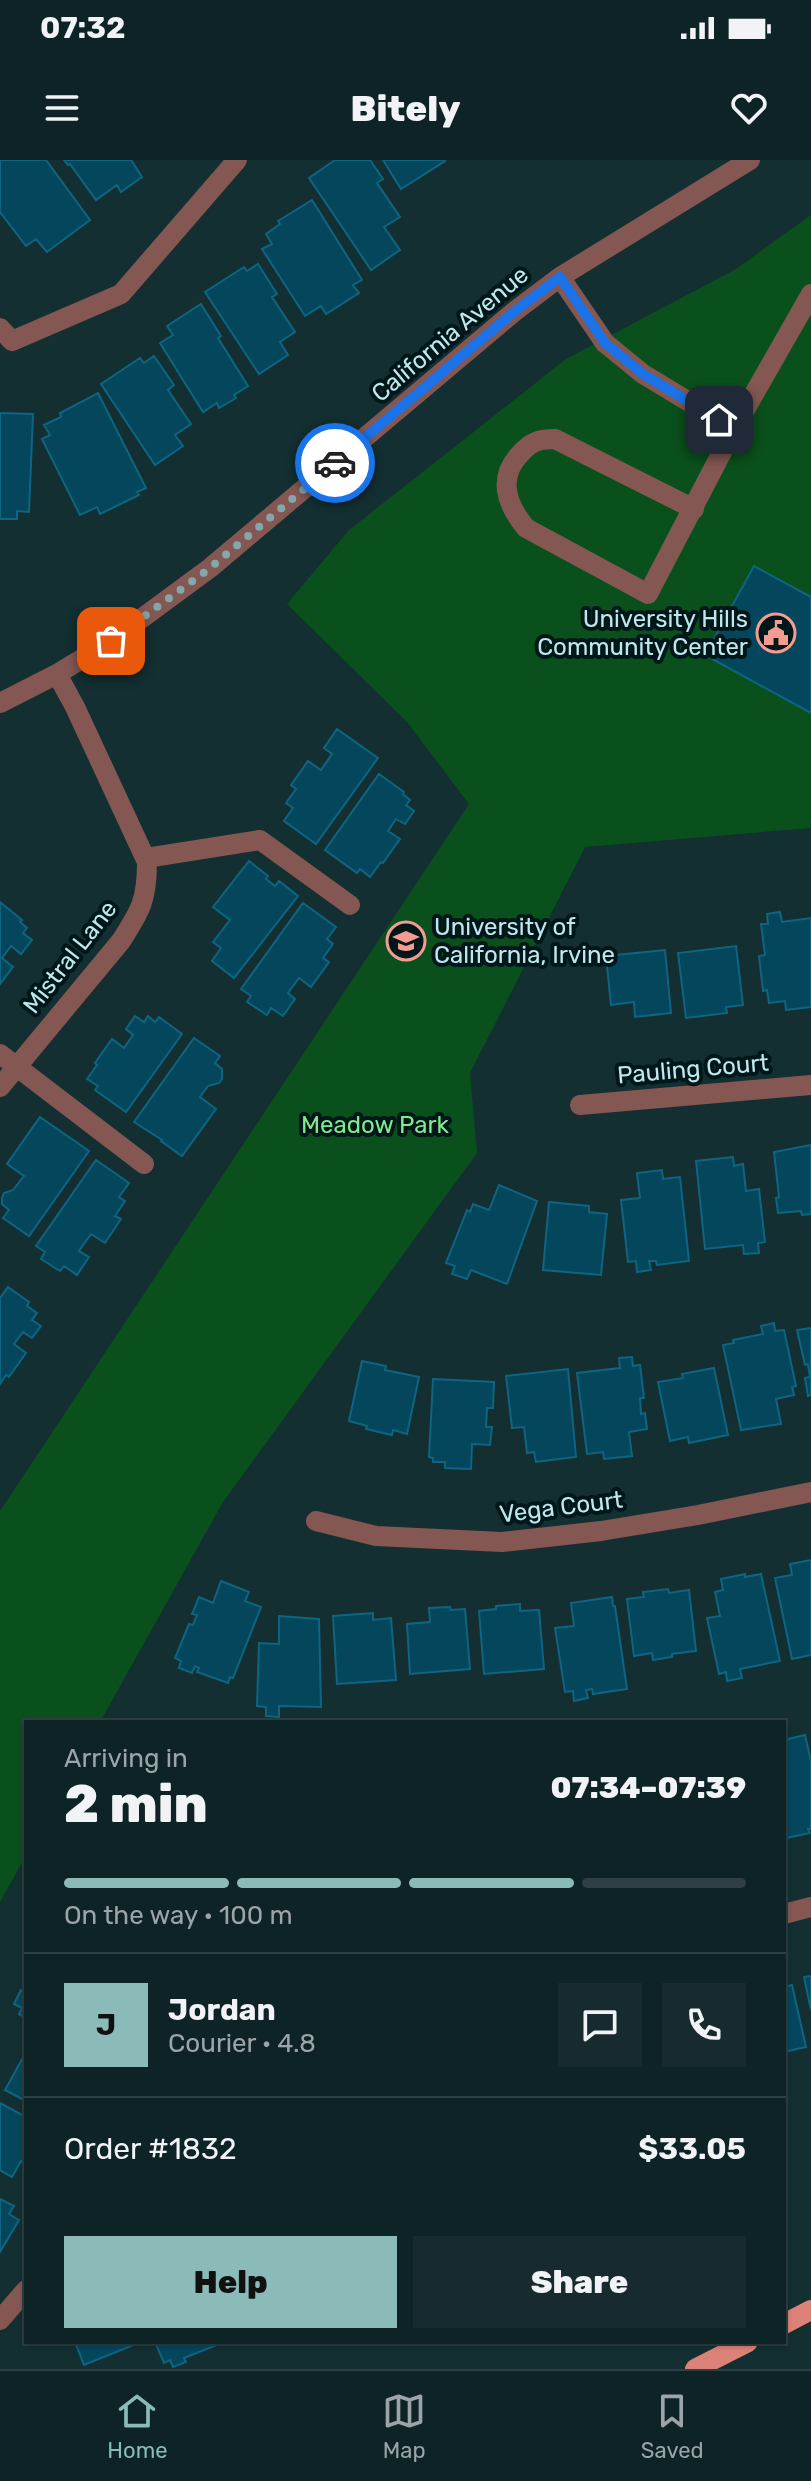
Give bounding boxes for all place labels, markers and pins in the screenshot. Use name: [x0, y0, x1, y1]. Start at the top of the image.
pin: [685, 386, 753, 454]
place label: University Hills Community Center: [537, 605, 748, 661]
pin: [77, 607, 145, 675]
public building icon: University Hills Community Center: [755, 612, 797, 654]
place label: University of California, Irvine: [434, 913, 615, 969]
school or university icon: University of California, Irvine: [385, 920, 427, 962]

